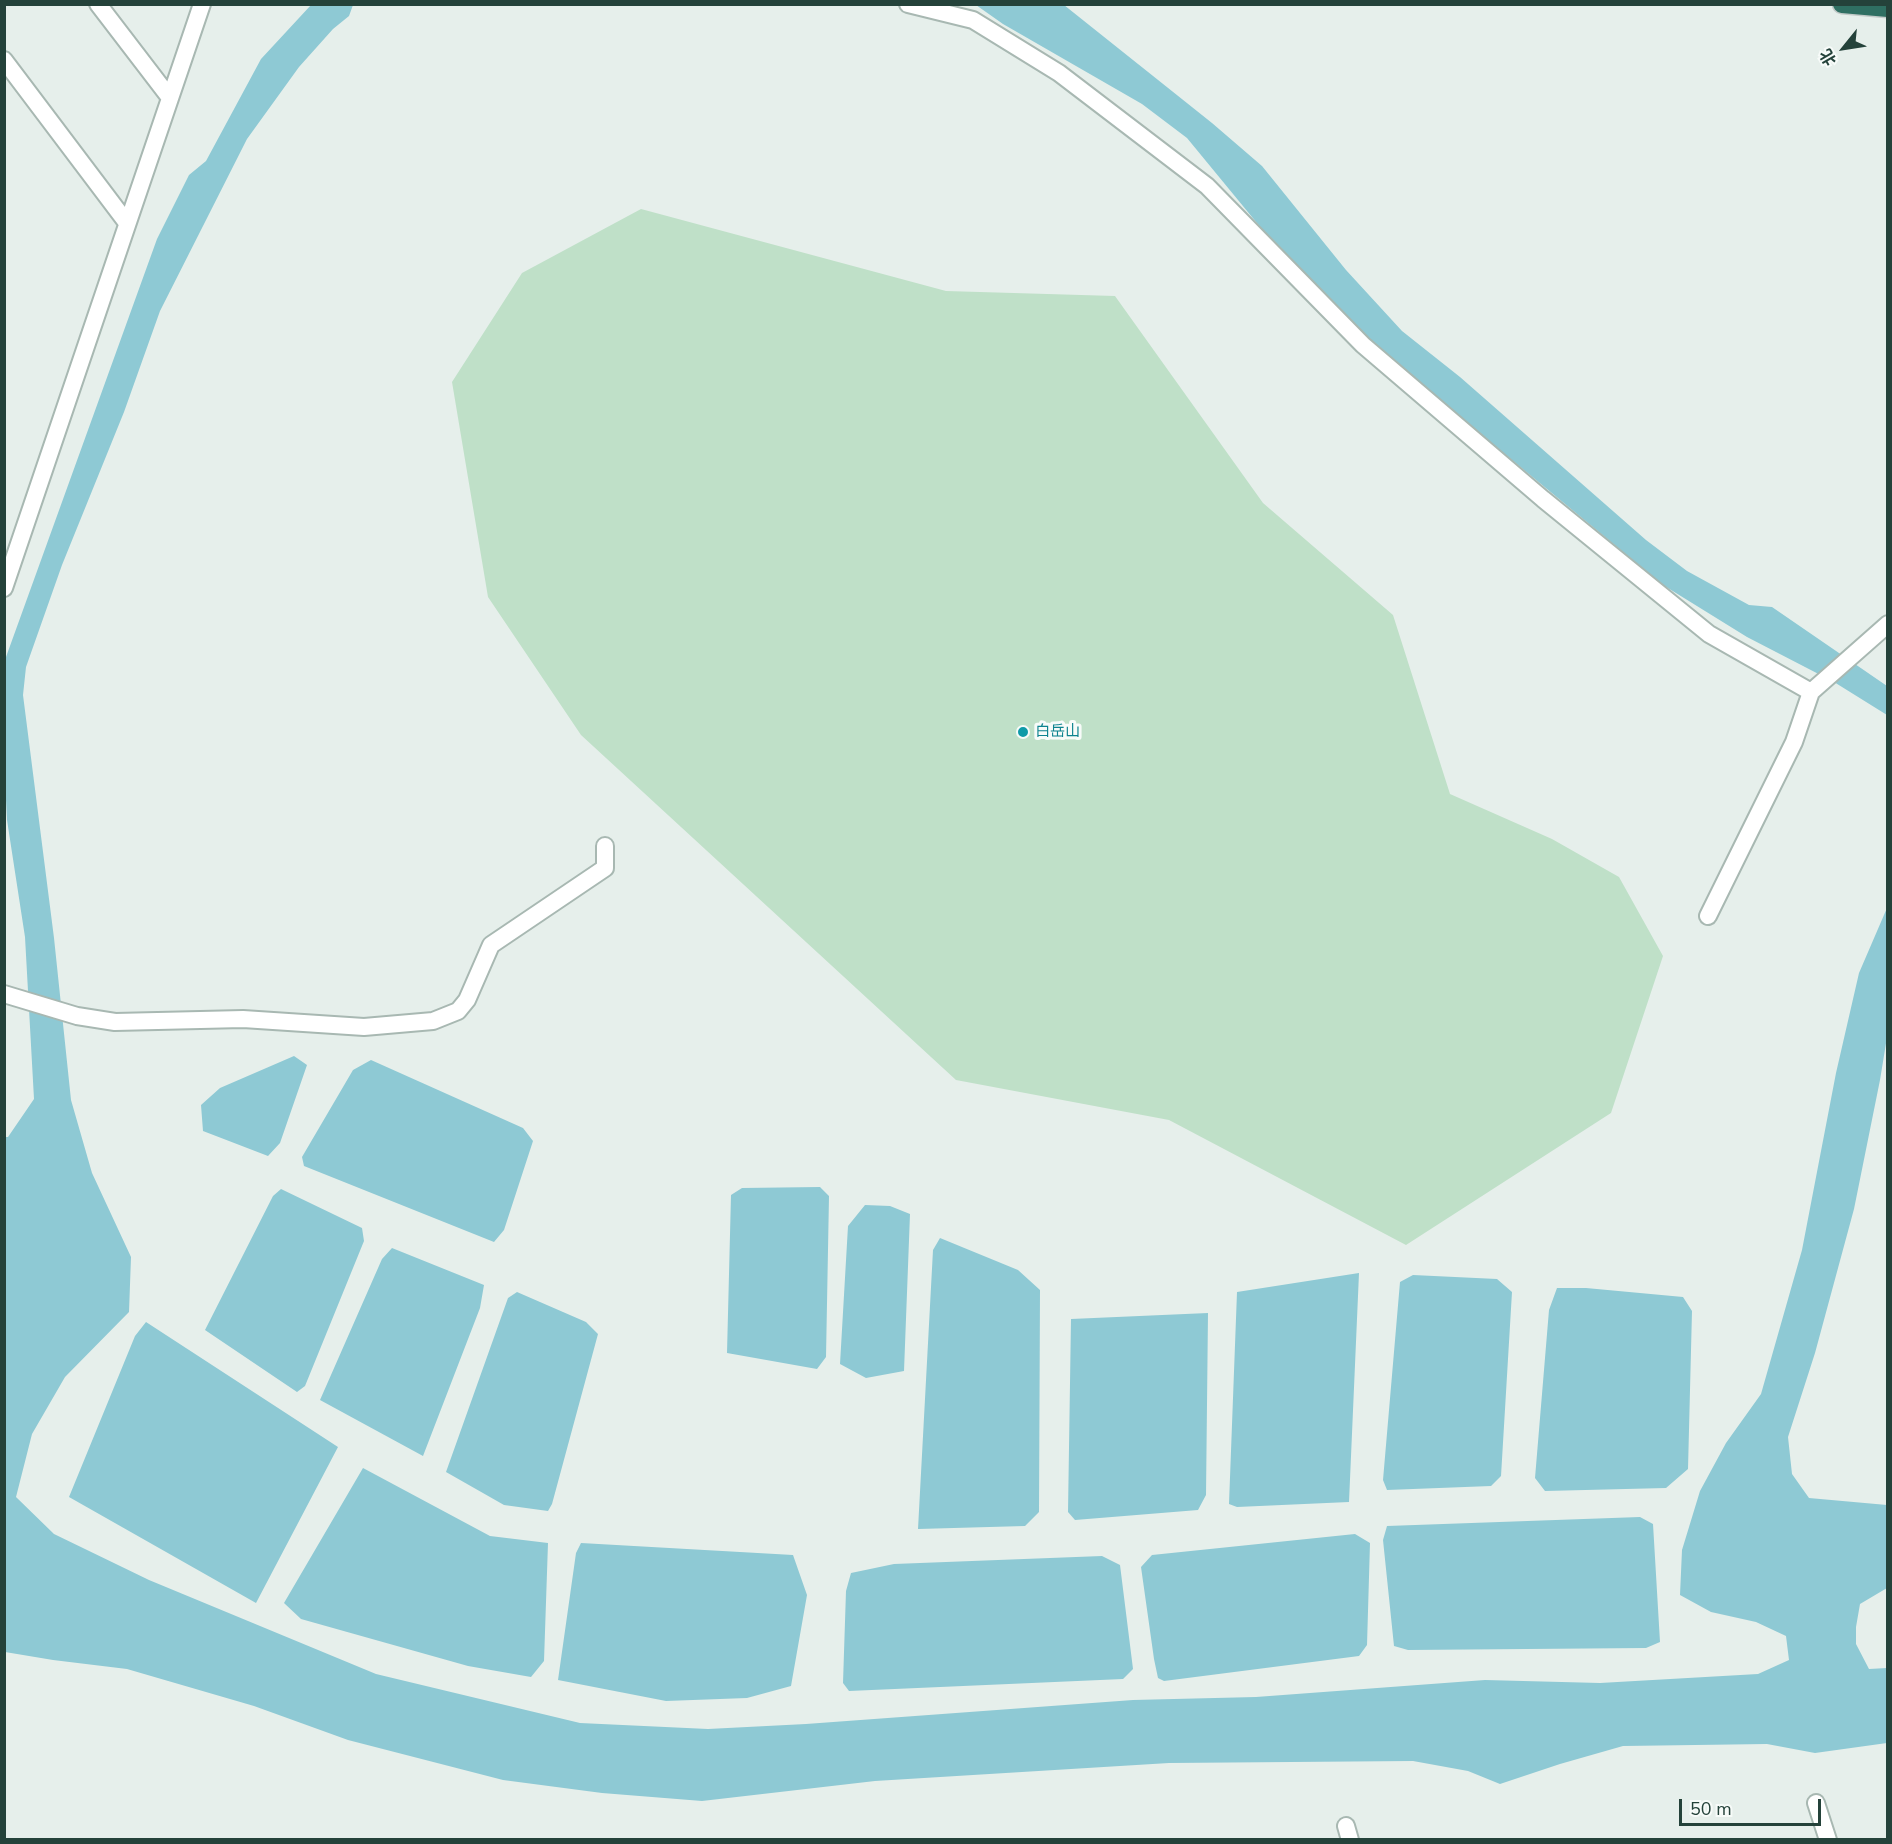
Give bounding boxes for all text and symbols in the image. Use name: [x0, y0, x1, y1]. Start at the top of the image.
north arrow: [1814, 18, 1874, 78]
text: 北: [1815, 45, 1842, 69]
place label: 白岳山: [1035, 723, 1080, 741]
marker: 白岳山: [1016, 725, 1030, 739]
scale bar: [1682, 1787, 1824, 1825]
text: 50 m: [1690, 1797, 1732, 1821]

